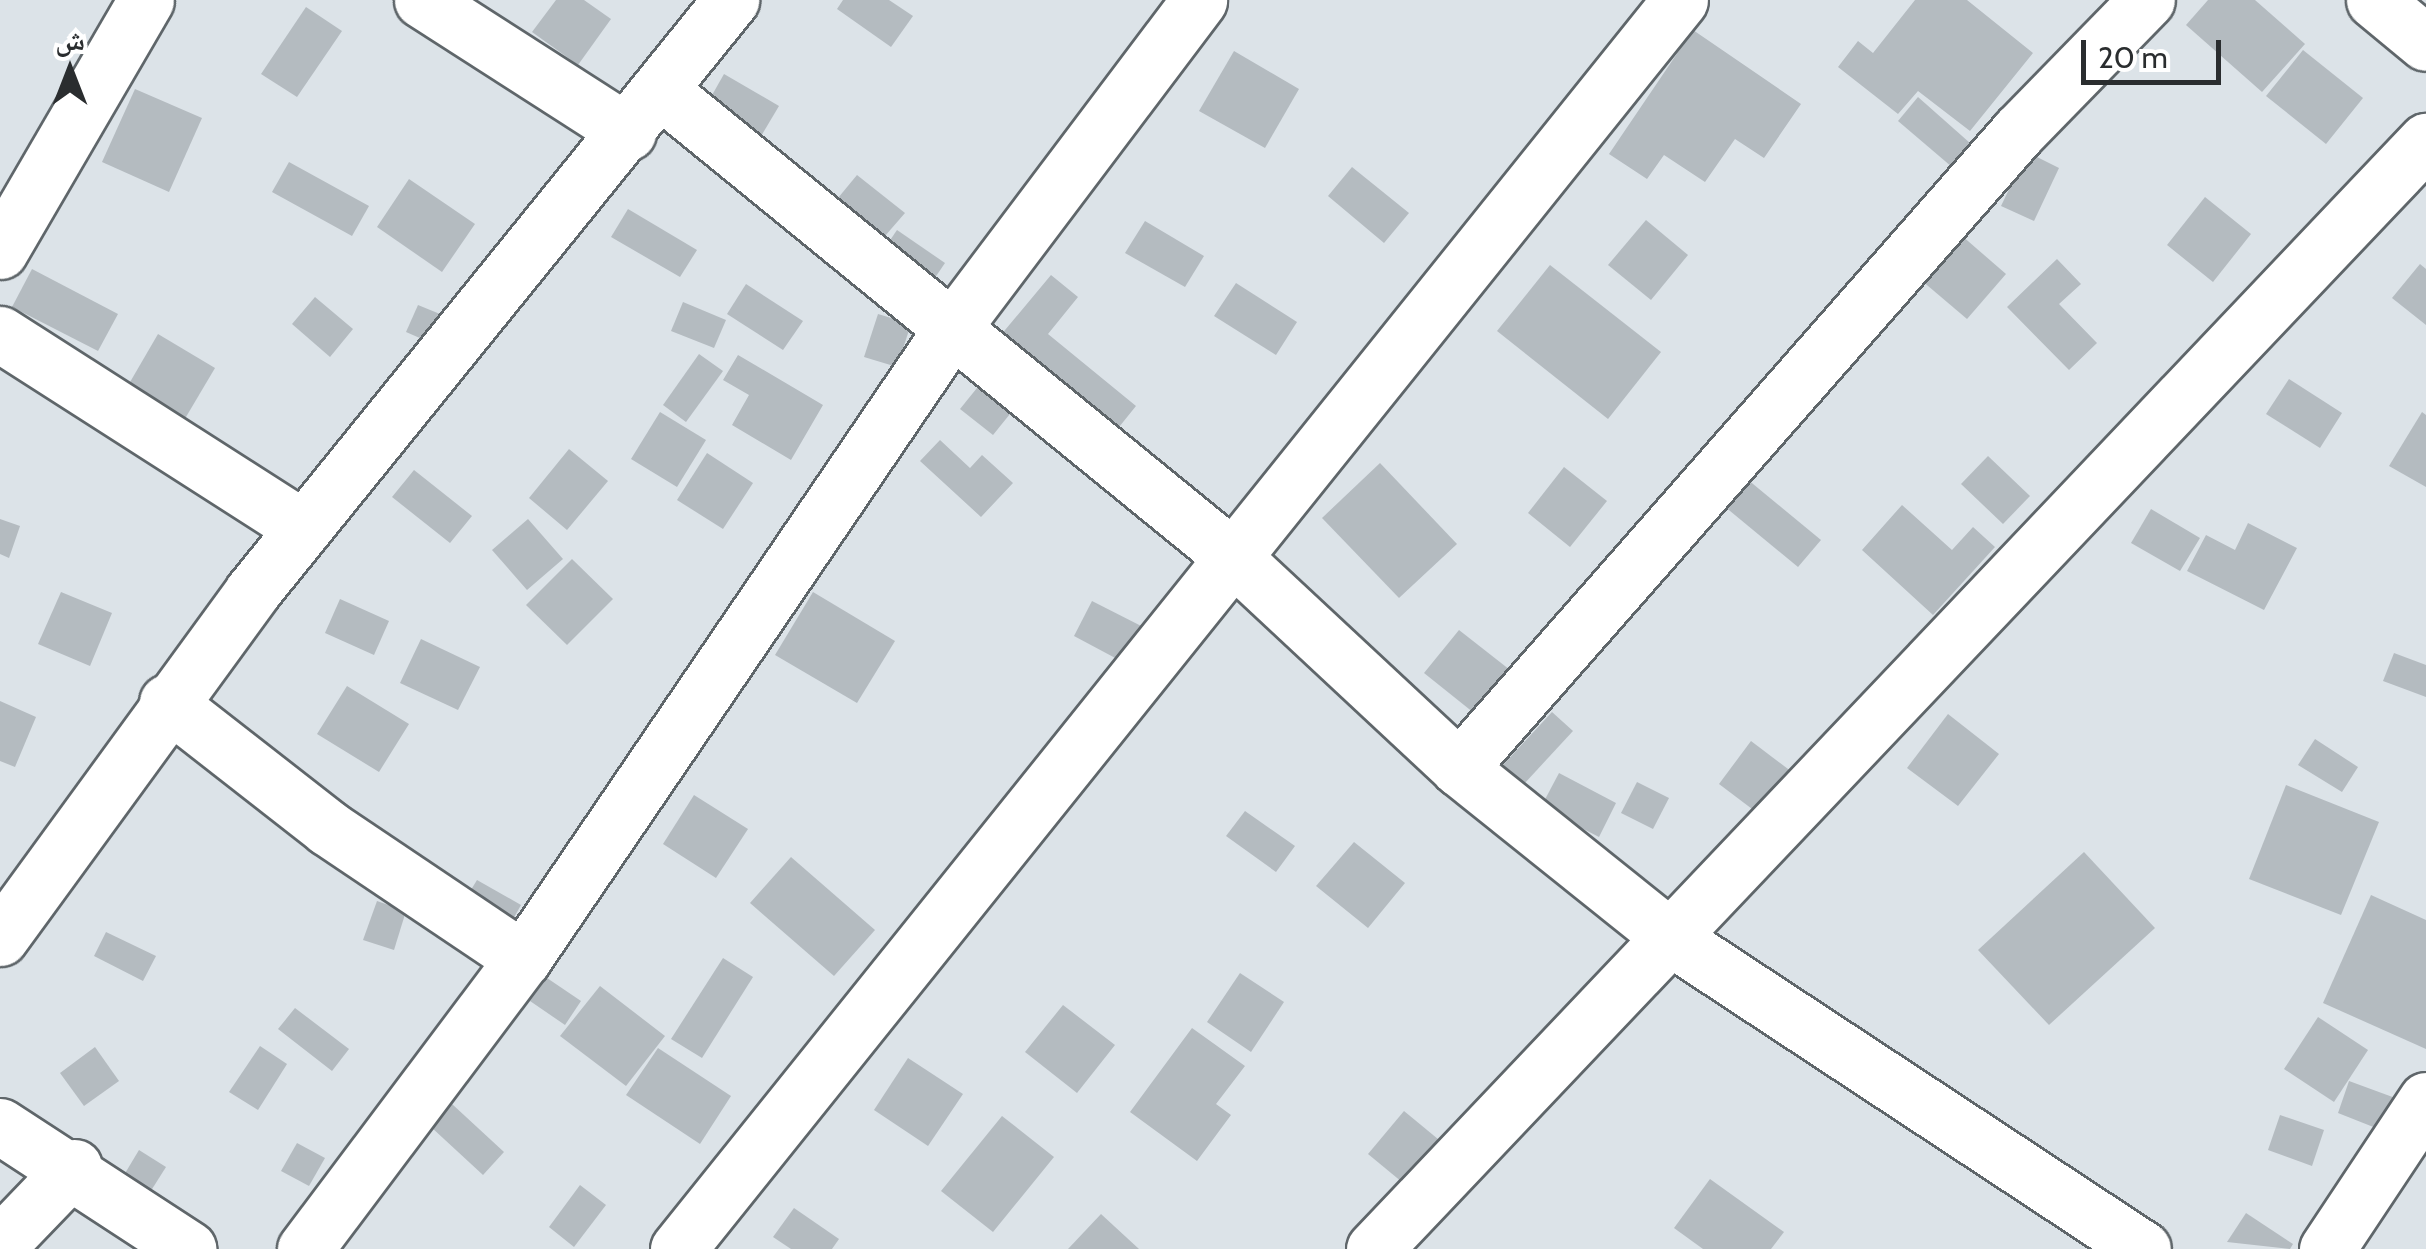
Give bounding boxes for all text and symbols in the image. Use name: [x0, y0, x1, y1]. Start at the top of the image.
north arrow: [20, 20, 120, 120]
scale bar: [2086, 20, 2226, 82]
text: ش: [55, 23, 85, 57]
text: 20 m: [2098, 39, 2168, 76]

